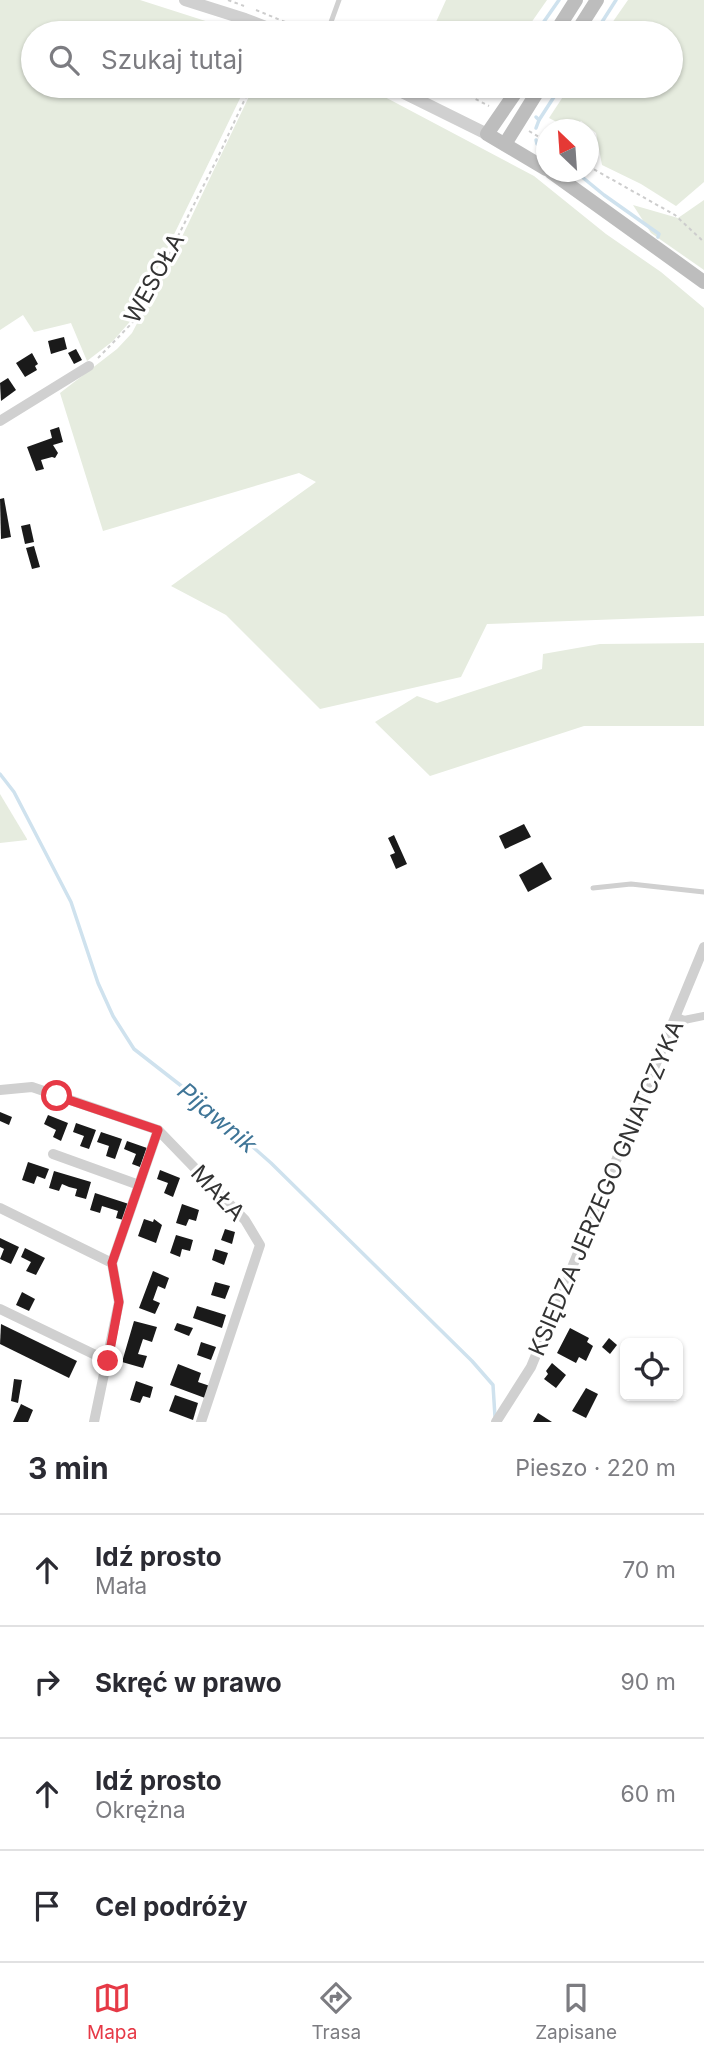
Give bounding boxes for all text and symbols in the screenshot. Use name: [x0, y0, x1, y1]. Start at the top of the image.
search box: [21, 21, 683, 98]
icon: search: [45, 41, 83, 79]
text: Szukaj tutaj: [101, 44, 243, 75]
north arrow: [536, 119, 599, 182]
street label: WESOŁA: [118, 228, 190, 328]
street label: KSIĘDZA JERZEGO GNIATCZYKA: [522, 1016, 690, 1360]
water label: Pijawnik: [172, 1076, 263, 1160]
route start: [41, 1080, 72, 1111]
street label: MAŁA: [185, 1159, 251, 1227]
map controls: [620, 1338, 683, 1401]
button: locate: [620, 1338, 683, 1401]
route end: [92, 1345, 123, 1376]
text: 3 min: [28, 1450, 109, 1486]
text: Pieszo · 220 m: [515, 1454, 676, 1482]
text: Idź prosto: [95, 1541, 222, 1572]
icon: ahead: [28, 1551, 66, 1589]
text: 70 m: [622, 1556, 676, 1584]
text: Mała: [95, 1572, 147, 1600]
icon: right: [28, 1663, 66, 1701]
text: Skręć w prawo: [95, 1667, 282, 1698]
text: 90 m: [621, 1668, 676, 1696]
text: Idź prosto: [95, 1765, 222, 1796]
icon: ahead: [28, 1775, 66, 1813]
text: 60 m: [621, 1780, 676, 1808]
text: Okrężna: [95, 1796, 186, 1824]
icon: arrive: [28, 1887, 66, 1925]
text: Cel podróży: [95, 1891, 248, 1922]
tab: Mapa: [87, 1979, 137, 2044]
tab: Trasa: [311, 1979, 361, 2044]
tab: Zapisane: [535, 1979, 617, 2044]

